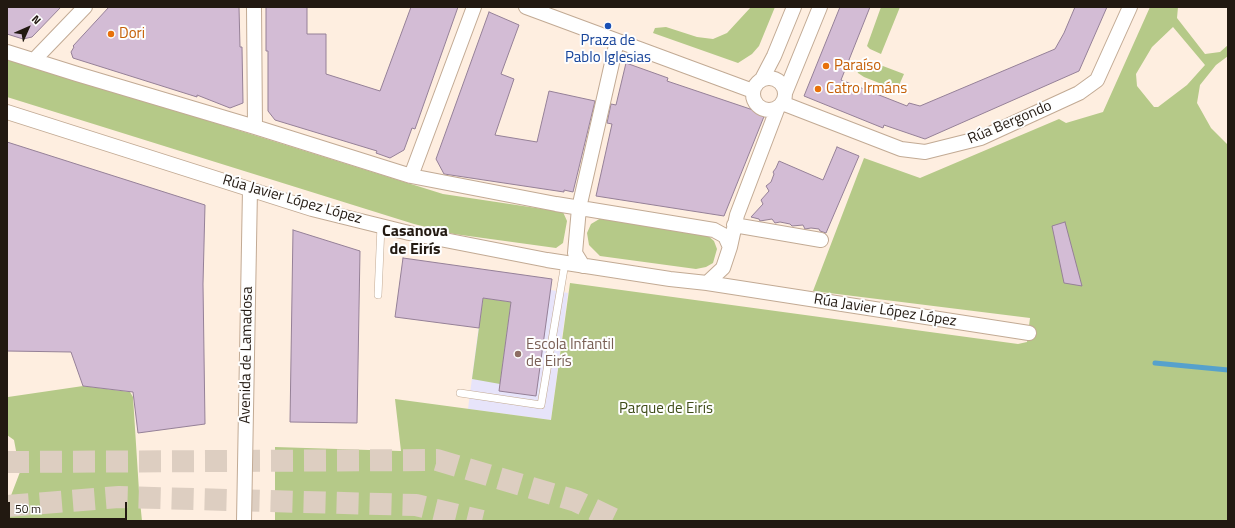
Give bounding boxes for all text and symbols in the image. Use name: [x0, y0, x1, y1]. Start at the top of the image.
north arrow: [8, 8, 48, 48]
text: N: [28, 11, 45, 28]
marker: Praza de Pablo Iglesias: [603, 21, 613, 31]
place label: Dori: [119, 25, 145, 43]
marker: Dori: [106, 29, 116, 39]
place label: Praza de Pablo Iglesias: [565, 32, 651, 67]
place label: Paraíso: [834, 57, 881, 75]
marker: Paraíso: [821, 61, 831, 71]
place label: Catro Irmáns: [826, 80, 907, 98]
marker: Catro Irmáns: [813, 84, 823, 94]
street label: Rúa Bergondo: [965, 97, 1055, 149]
street label: Rúa Javier López López: [220, 171, 364, 229]
district label: Casanova de Eirís: [382, 222, 448, 260]
street label: Avenida de Lamadosa: [237, 286, 257, 424]
street label: Rúa Javier López López: [812, 291, 958, 331]
place label: Escola Infantil de Eirís: [526, 336, 614, 371]
marker: Escola Infantil de Eirís: [513, 349, 523, 359]
park label: Parque de Eirís: [619, 400, 713, 418]
scale bar: [10, 494, 129, 520]
text: 50 m: [15, 499, 41, 518]

